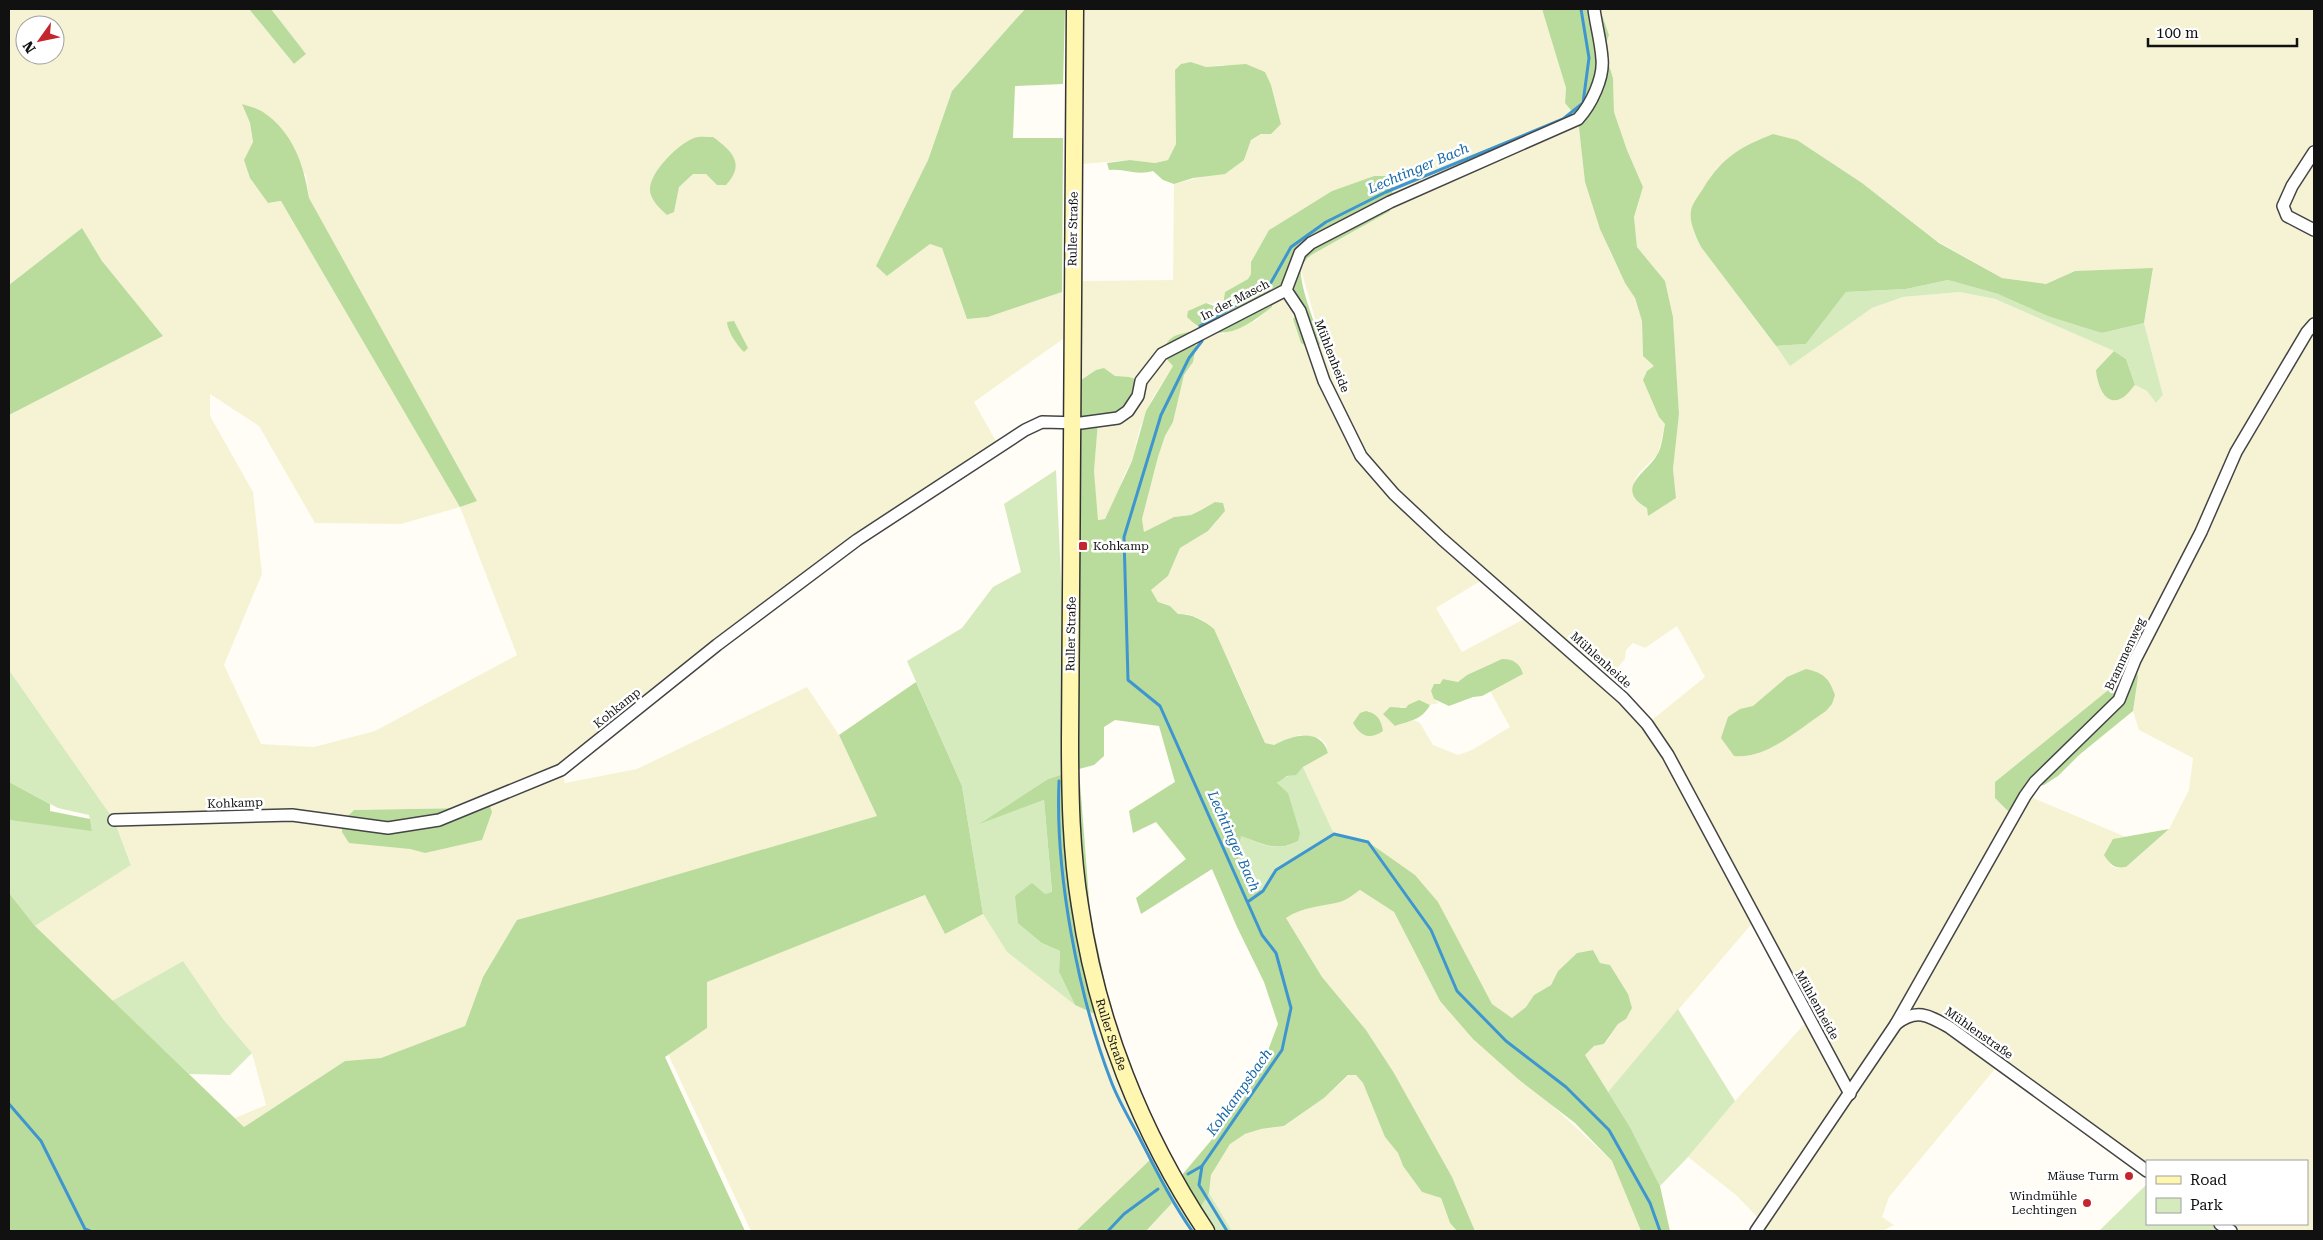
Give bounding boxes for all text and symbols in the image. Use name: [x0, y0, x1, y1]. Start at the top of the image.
north arrow: [15, 15, 65, 65]
scale bar: [2148, 15, 2297, 47]
text: 100 m: [2156, 24, 2199, 42]
text: N: [19, 38, 39, 56]
water label: Lechtinger Bach: [1364, 139, 1471, 197]
street label: Ruller Straße: [1065, 191, 1081, 267]
street label: In der Masch: [1198, 277, 1272, 323]
street label: Mühlenheide: [1312, 318, 1352, 395]
place label: Kohkamp: [1093, 539, 1149, 553]
marker: Kohkamp: [1077, 540, 1089, 552]
street label: Ruller Straße: [1063, 596, 1079, 672]
street label: Brammenweg: [2102, 615, 2148, 693]
street label: Mühlenheide: [1568, 629, 1635, 691]
street label: Kohkamp: [591, 685, 643, 731]
water label: Lechtinger Bach: [1204, 787, 1264, 894]
street label: Kohkamp: [207, 795, 263, 811]
street label: Mühlenheide: [1792, 968, 1842, 1042]
street label: Ruller Straße: [1093, 997, 1130, 1073]
street label: Mühlenstraße: [1942, 1004, 2016, 1062]
water label: Kohkampsbach: [1203, 1045, 1275, 1139]
legend: [2146, 1160, 2308, 1225]
place label: Mäuse Turm: [2047, 1169, 2119, 1183]
marker: Mäuse Turm: [2123, 1170, 2135, 1182]
text: Road: [2190, 1171, 2227, 1189]
place label: Windmühle Lechtingen: [2009, 1189, 2077, 1217]
text: Park: [2190, 1196, 2224, 1214]
marker: Windmühle Lechtingen: [2081, 1197, 2093, 1209]

